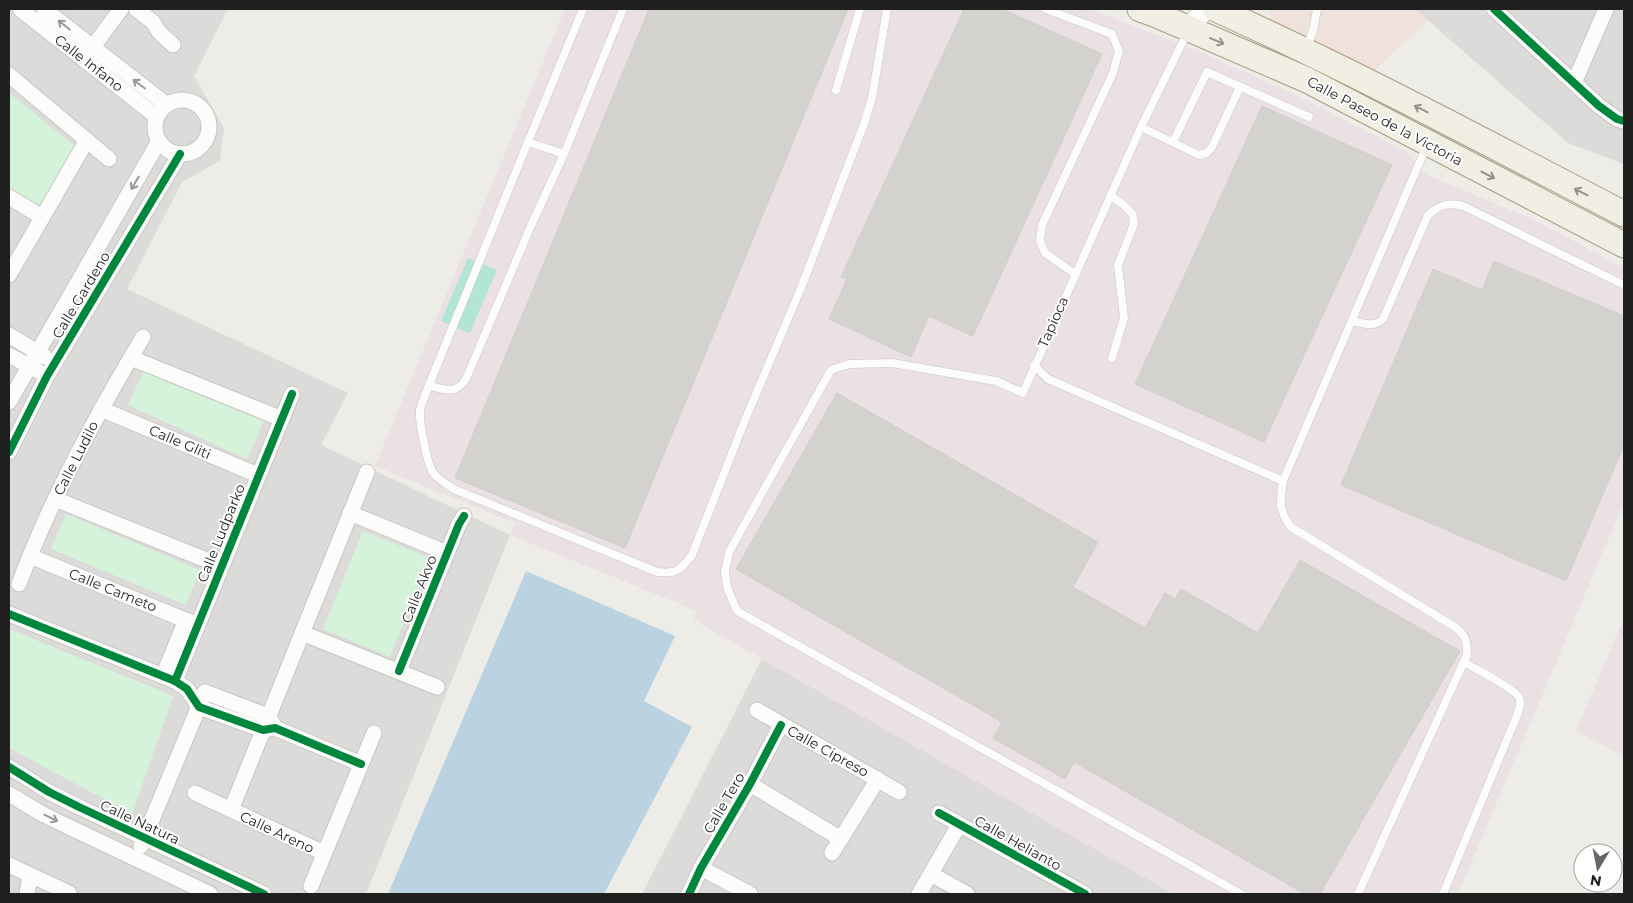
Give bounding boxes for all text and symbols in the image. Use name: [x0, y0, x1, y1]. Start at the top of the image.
one-way arrow: [58, 20, 71, 31]
street label: Calle Infano: [51, 30, 127, 96]
one-way arrow: [1209, 36, 1224, 46]
street label: Calle Paseo de la Victoria: [1304, 72, 1466, 170]
one-way arrow: [133, 79, 146, 90]
one-way arrow: [1414, 104, 1429, 113]
one-way arrow: [1480, 171, 1495, 180]
one-way arrow: [129, 176, 139, 190]
one-way arrow: [1574, 187, 1589, 196]
street label: Calle Gardeno: [48, 248, 114, 342]
street label: Tapioca: [1034, 294, 1072, 350]
street label: Calle Ludilo: [50, 418, 103, 498]
street label: Calle Gliti: [146, 421, 214, 463]
street label: Calle Ludparko: [193, 481, 249, 585]
street label: Calle Akvo: [397, 552, 441, 626]
street label: Calle Cameto: [66, 564, 160, 616]
street label: Calle Cipreso: [784, 721, 872, 781]
street label: Calle Tero: [699, 769, 749, 837]
street label: Calle Natura: [97, 796, 183, 848]
street label: Calle Areno: [237, 807, 317, 857]
street label: Calle Helianto: [971, 812, 1065, 874]
one-way arrow: [43, 814, 58, 823]
north arrow: [1573, 843, 1623, 893]
text: N: [1589, 871, 1603, 891]

